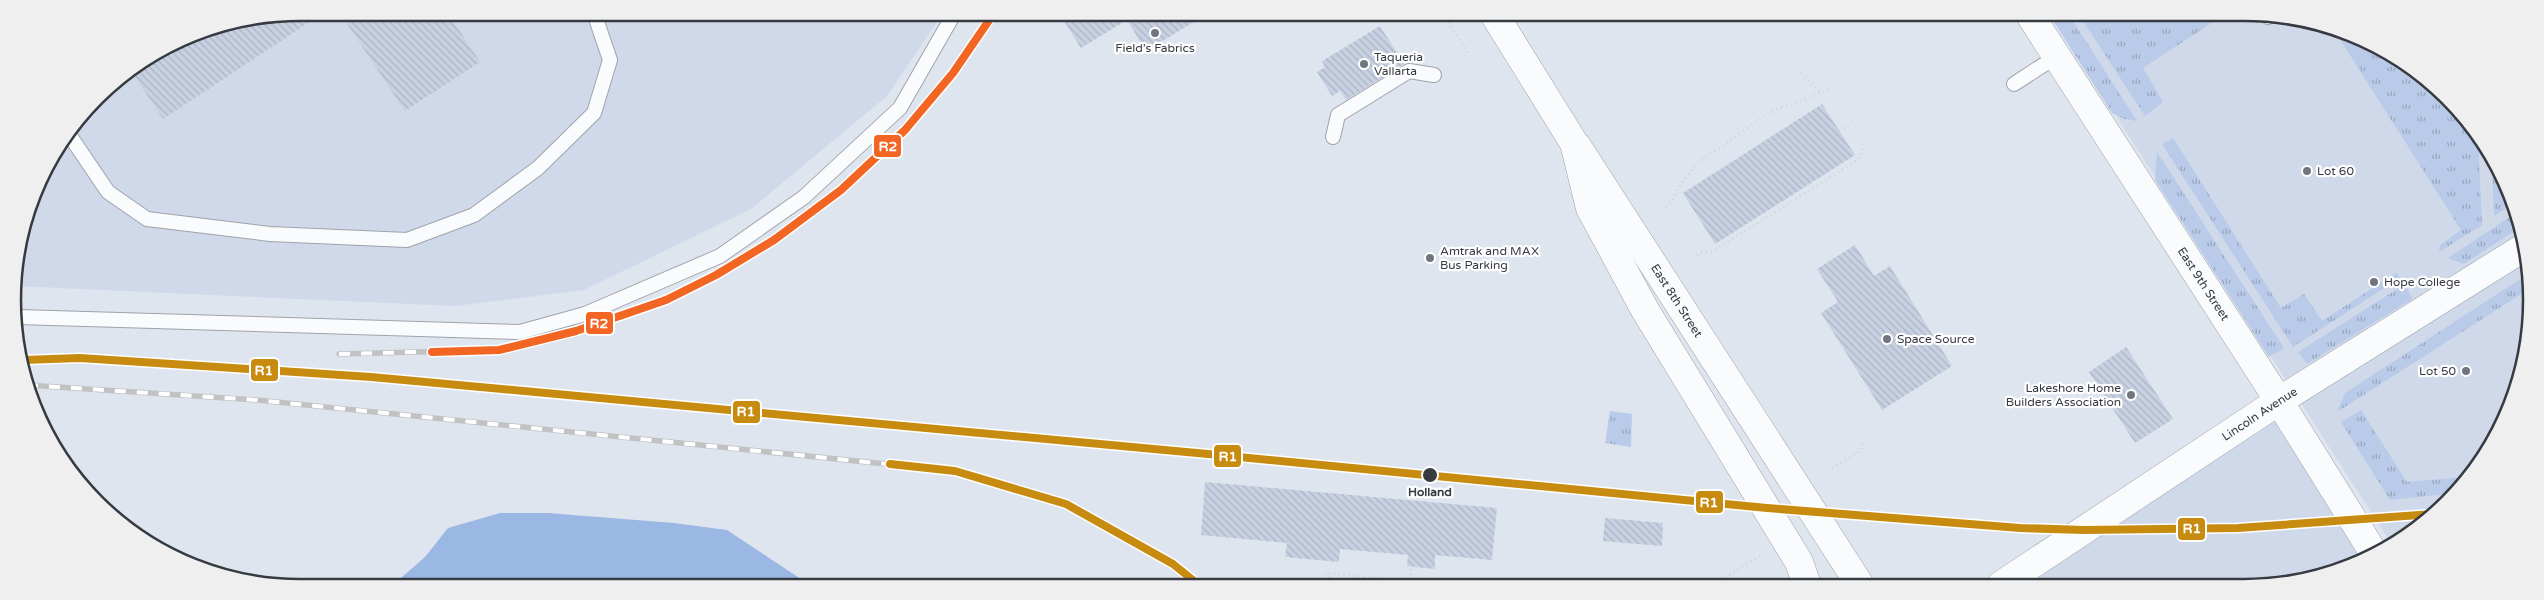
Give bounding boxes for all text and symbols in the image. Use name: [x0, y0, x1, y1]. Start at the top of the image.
marker: Field’s Fabrics: [1149, 27, 1161, 39]
place label: Field’s Fabrics: [1115, 41, 1195, 55]
place label: Taqueria Vallarta: [1374, 50, 1423, 78]
marker: Taqueria Vallarta: [1358, 58, 1370, 70]
line badge: R2: [873, 134, 902, 158]
text: R2: [879, 138, 898, 155]
place label: Lot 60: [2317, 164, 2354, 178]
marker: Lot 60: [2301, 165, 2313, 177]
place label: Amtrak and MAX Bus Parking: [1440, 244, 1539, 272]
street label: East 9th Street: [2175, 245, 2233, 324]
marker: Amtrak and MAX Bus Parking: [1424, 252, 1436, 264]
street label: East 8th Street: [1648, 261, 1706, 340]
place label: Hope College: [2384, 275, 2460, 289]
marker: Hope College: [2368, 276, 2380, 288]
line badge: R2: [585, 311, 614, 335]
text: R2: [590, 315, 609, 332]
place label: Space Source: [1897, 332, 1975, 346]
marker: Space Source: [1881, 333, 1893, 345]
line badge: R1: [250, 358, 279, 382]
text: R1: [255, 362, 273, 379]
place label: Lot 50: [2419, 364, 2456, 378]
marker: Lot 50: [2460, 365, 2472, 377]
place label: Lakeshore Home Builders Association: [2006, 381, 2121, 409]
street label: Lincoln Avenue: [2219, 384, 2300, 444]
marker: Lakeshore Home Builders Association: [2125, 389, 2137, 401]
line badge: R1: [732, 400, 761, 424]
text: R1: [737, 403, 755, 420]
line badge: R1: [1213, 444, 1242, 468]
text: R1: [1219, 448, 1237, 465]
marker: Holland: [1421, 466, 1439, 484]
place label: Holland: [1408, 485, 1452, 499]
line badge: R1: [1695, 490, 1724, 514]
text: R1: [1700, 494, 1718, 511]
line badge: R1: [2177, 517, 2206, 541]
text: R1: [2183, 520, 2201, 537]

